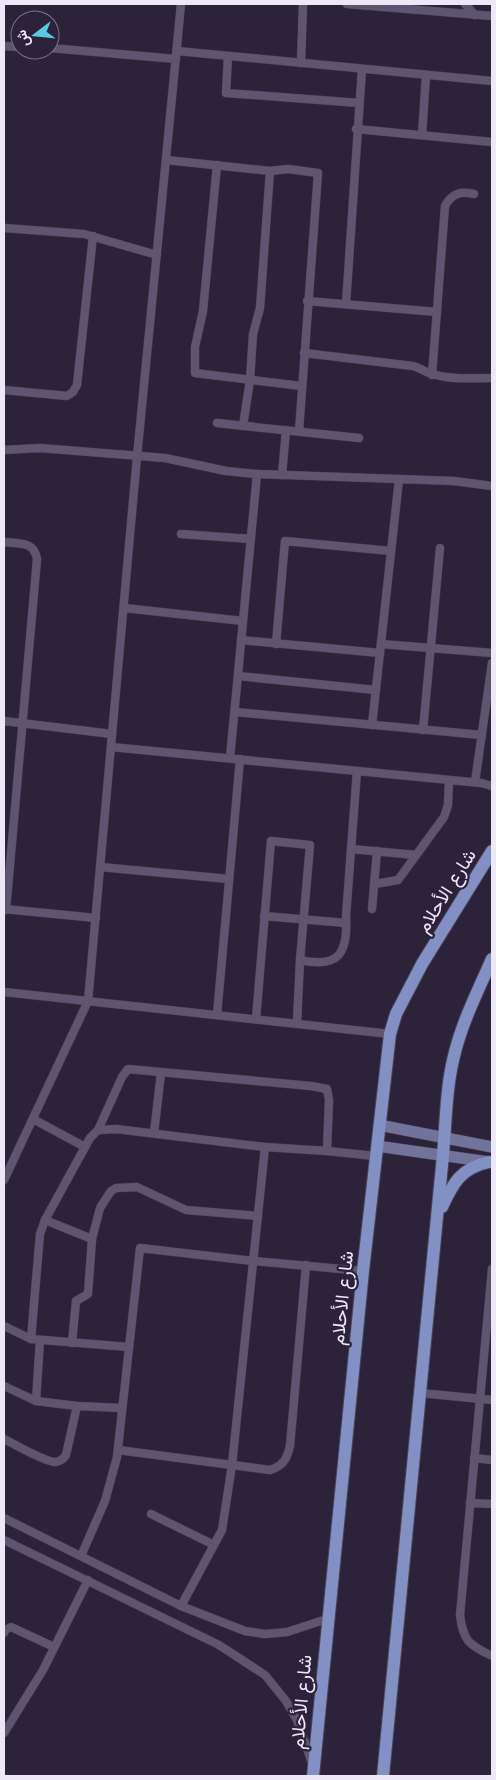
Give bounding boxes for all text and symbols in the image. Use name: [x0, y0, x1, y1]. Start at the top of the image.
north arrow: [10, 10, 60, 60]
text: ش: [11, 28, 34, 49]
street label: شارع الأحلام: [409, 844, 483, 938]
street label: شارع الأحلام: [324, 1250, 360, 1346]
street label: شارع الأحلام: [283, 1654, 319, 1750]

